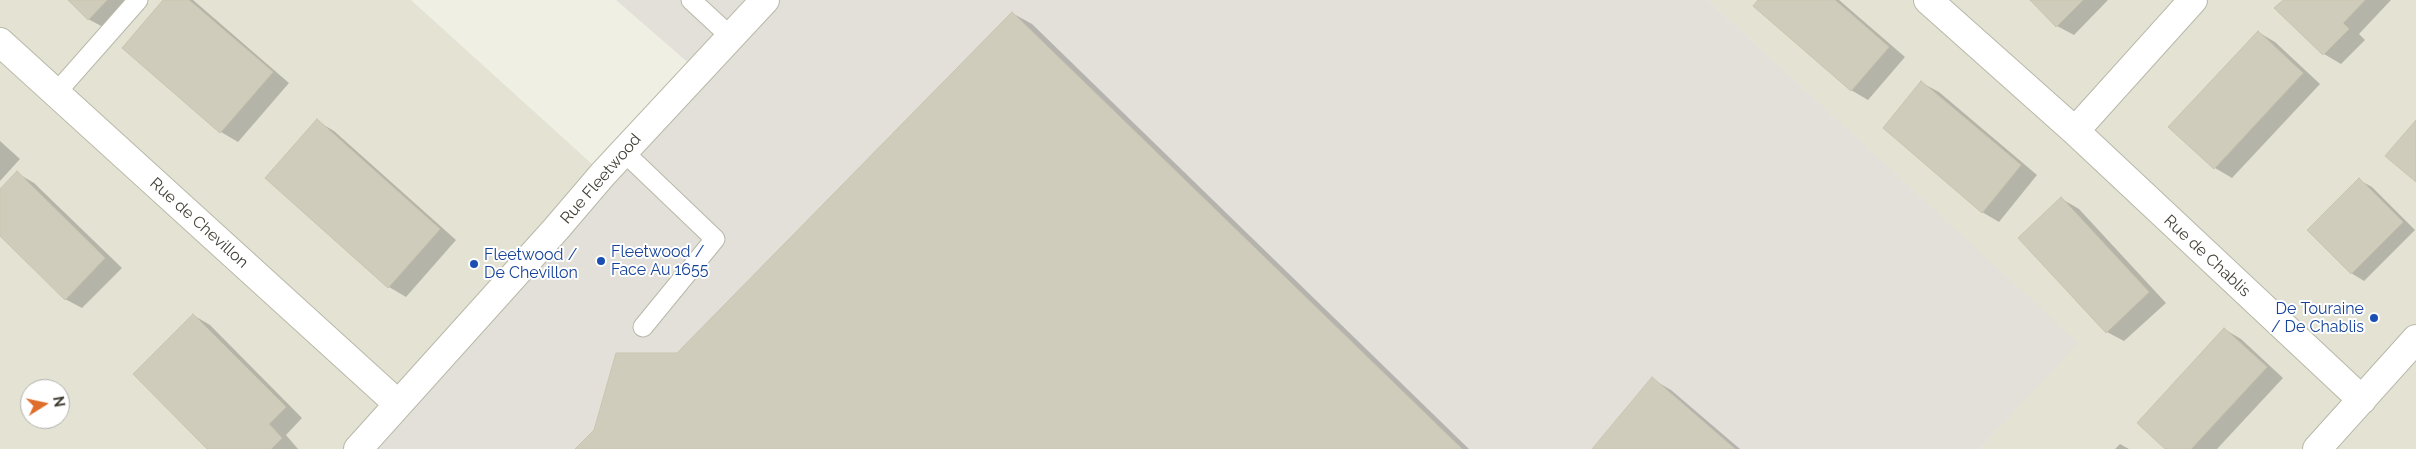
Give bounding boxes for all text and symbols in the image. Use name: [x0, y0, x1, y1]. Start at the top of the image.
street label: Rue Fleetwood: [557, 130, 645, 228]
street label: Rue de Chevillon: [146, 174, 252, 272]
street label: Rue de Chablis: [2160, 211, 2254, 301]
place label: Fleetwood / Face Au 1655: [611, 242, 708, 280]
place label: Fleetwood / De Chevillon: [484, 245, 578, 283]
marker: Fleetwood / Face Au 1655: [595, 255, 607, 267]
marker: Fleetwood / De Chevillon: [468, 258, 480, 270]
place label: De Touraine / De Chablis: [2271, 299, 2364, 337]
marker: De Touraine / De Chablis: [2368, 312, 2380, 324]
north arrow: [20, 379, 70, 429]
text: N: [50, 395, 68, 408]

